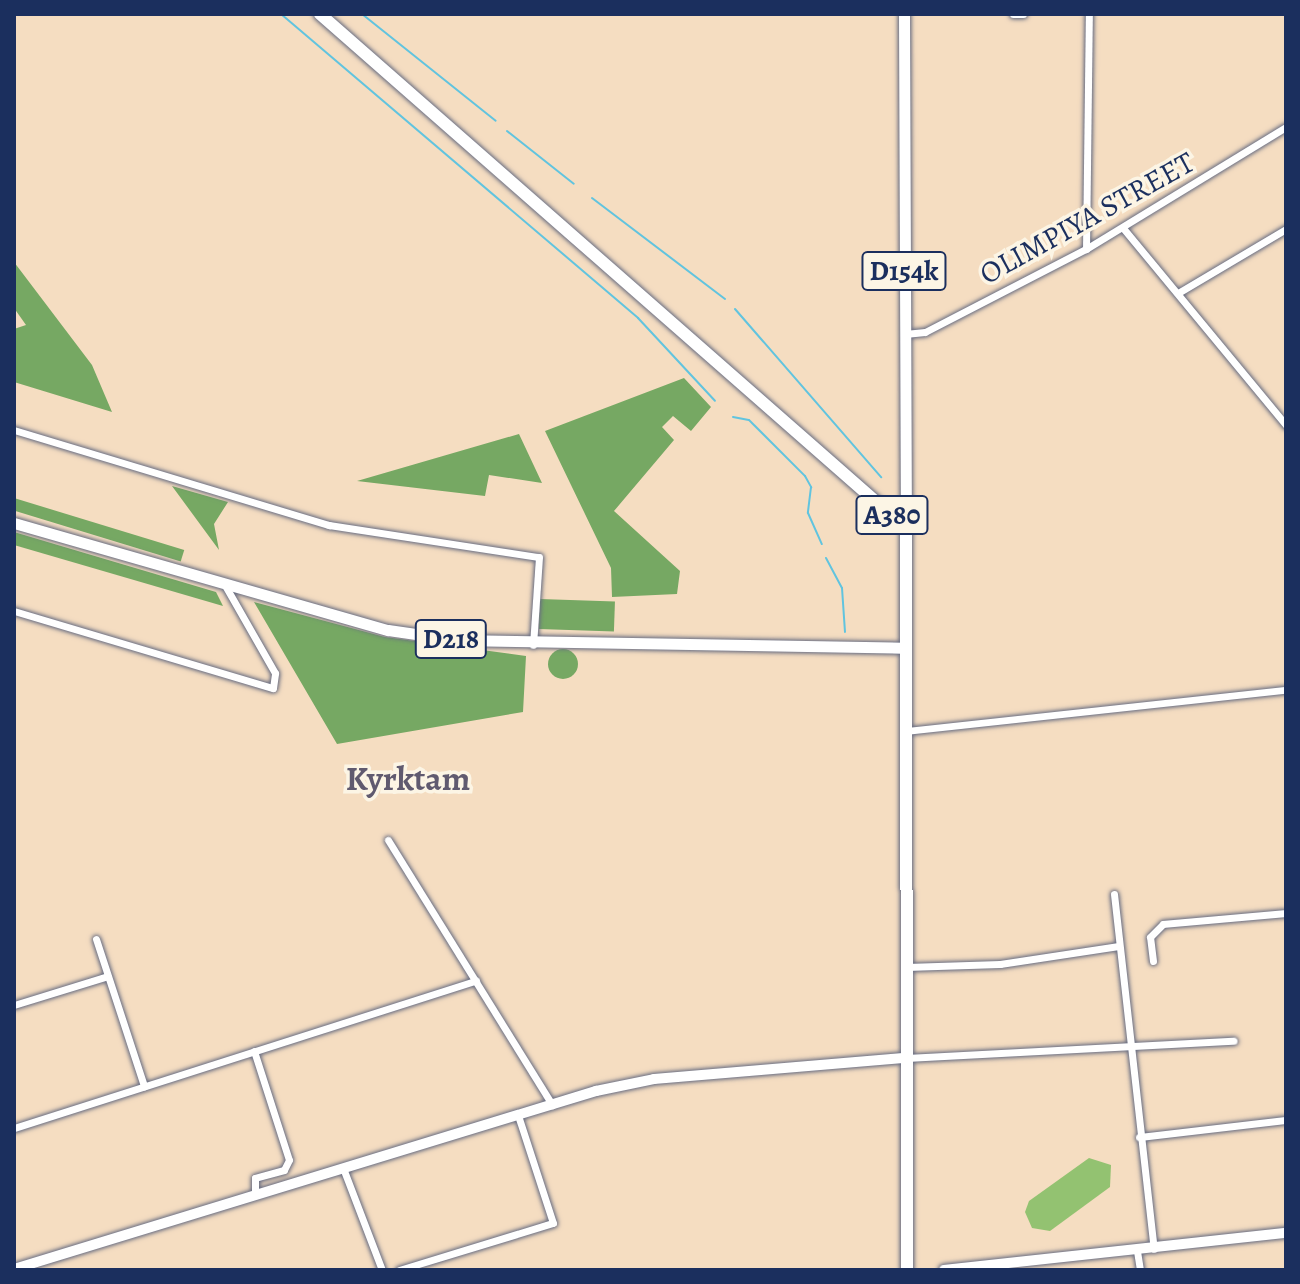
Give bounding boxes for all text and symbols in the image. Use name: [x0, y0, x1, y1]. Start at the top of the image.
street label: OLIMPIYA STREET: [973, 144, 1201, 292]
road number: D154k: [860, 247, 948, 295]
road number: A380: [854, 491, 930, 539]
road number: D218: [413, 615, 489, 663]
district label: Kyrktam: [346, 759, 470, 799]

